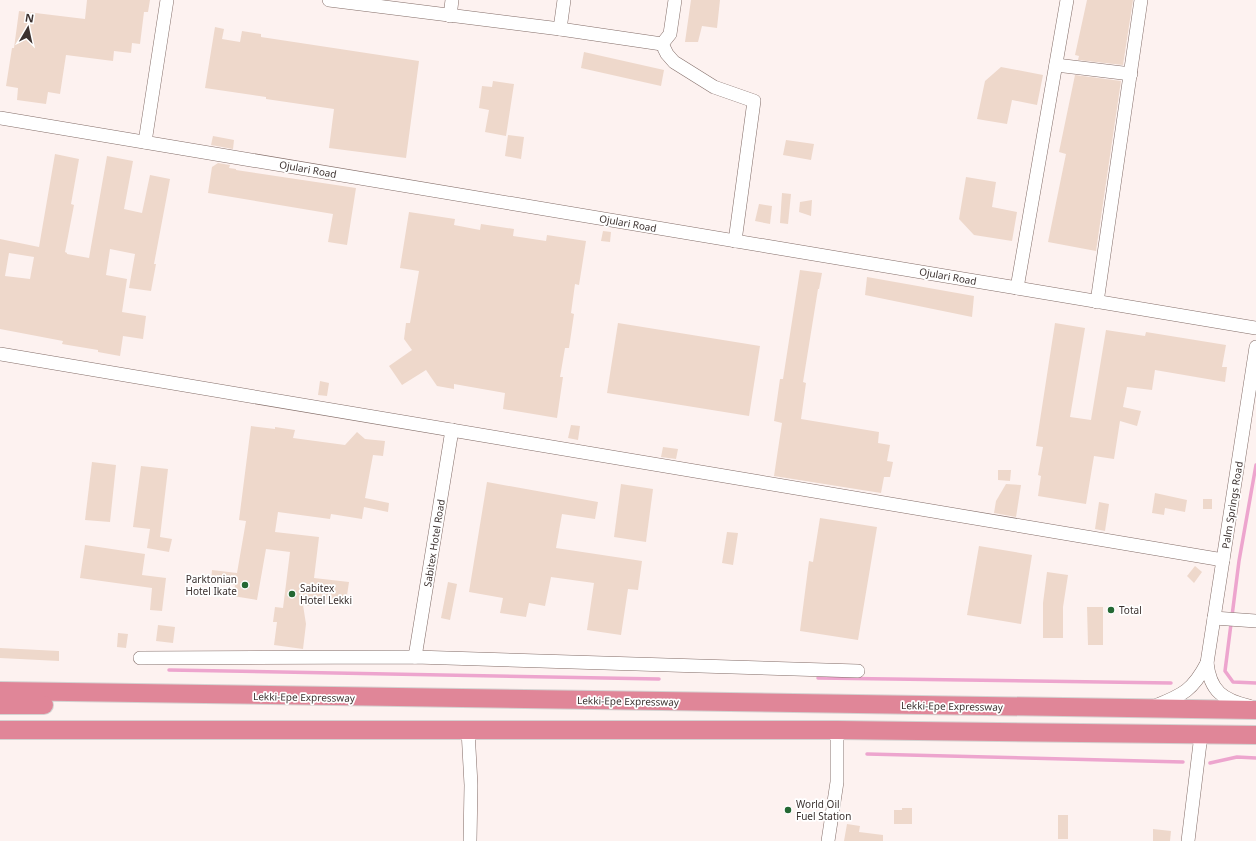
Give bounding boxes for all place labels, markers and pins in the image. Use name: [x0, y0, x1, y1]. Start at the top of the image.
place label: Parktonian Hotel Ikate: [186, 572, 237, 598]
marker: Parktonian Hotel Ikate: [240, 580, 250, 590]
place label: Sabitex Hotel Lekki: [300, 581, 352, 607]
marker: Sabitex Hotel Lekki: [287, 589, 297, 599]
place label: Total: [1119, 603, 1142, 617]
marker: Total: [1106, 605, 1116, 615]
place label: World Oil Fuel Station: [796, 797, 851, 823]
marker: World Oil Fuel Station: [783, 805, 793, 815]

